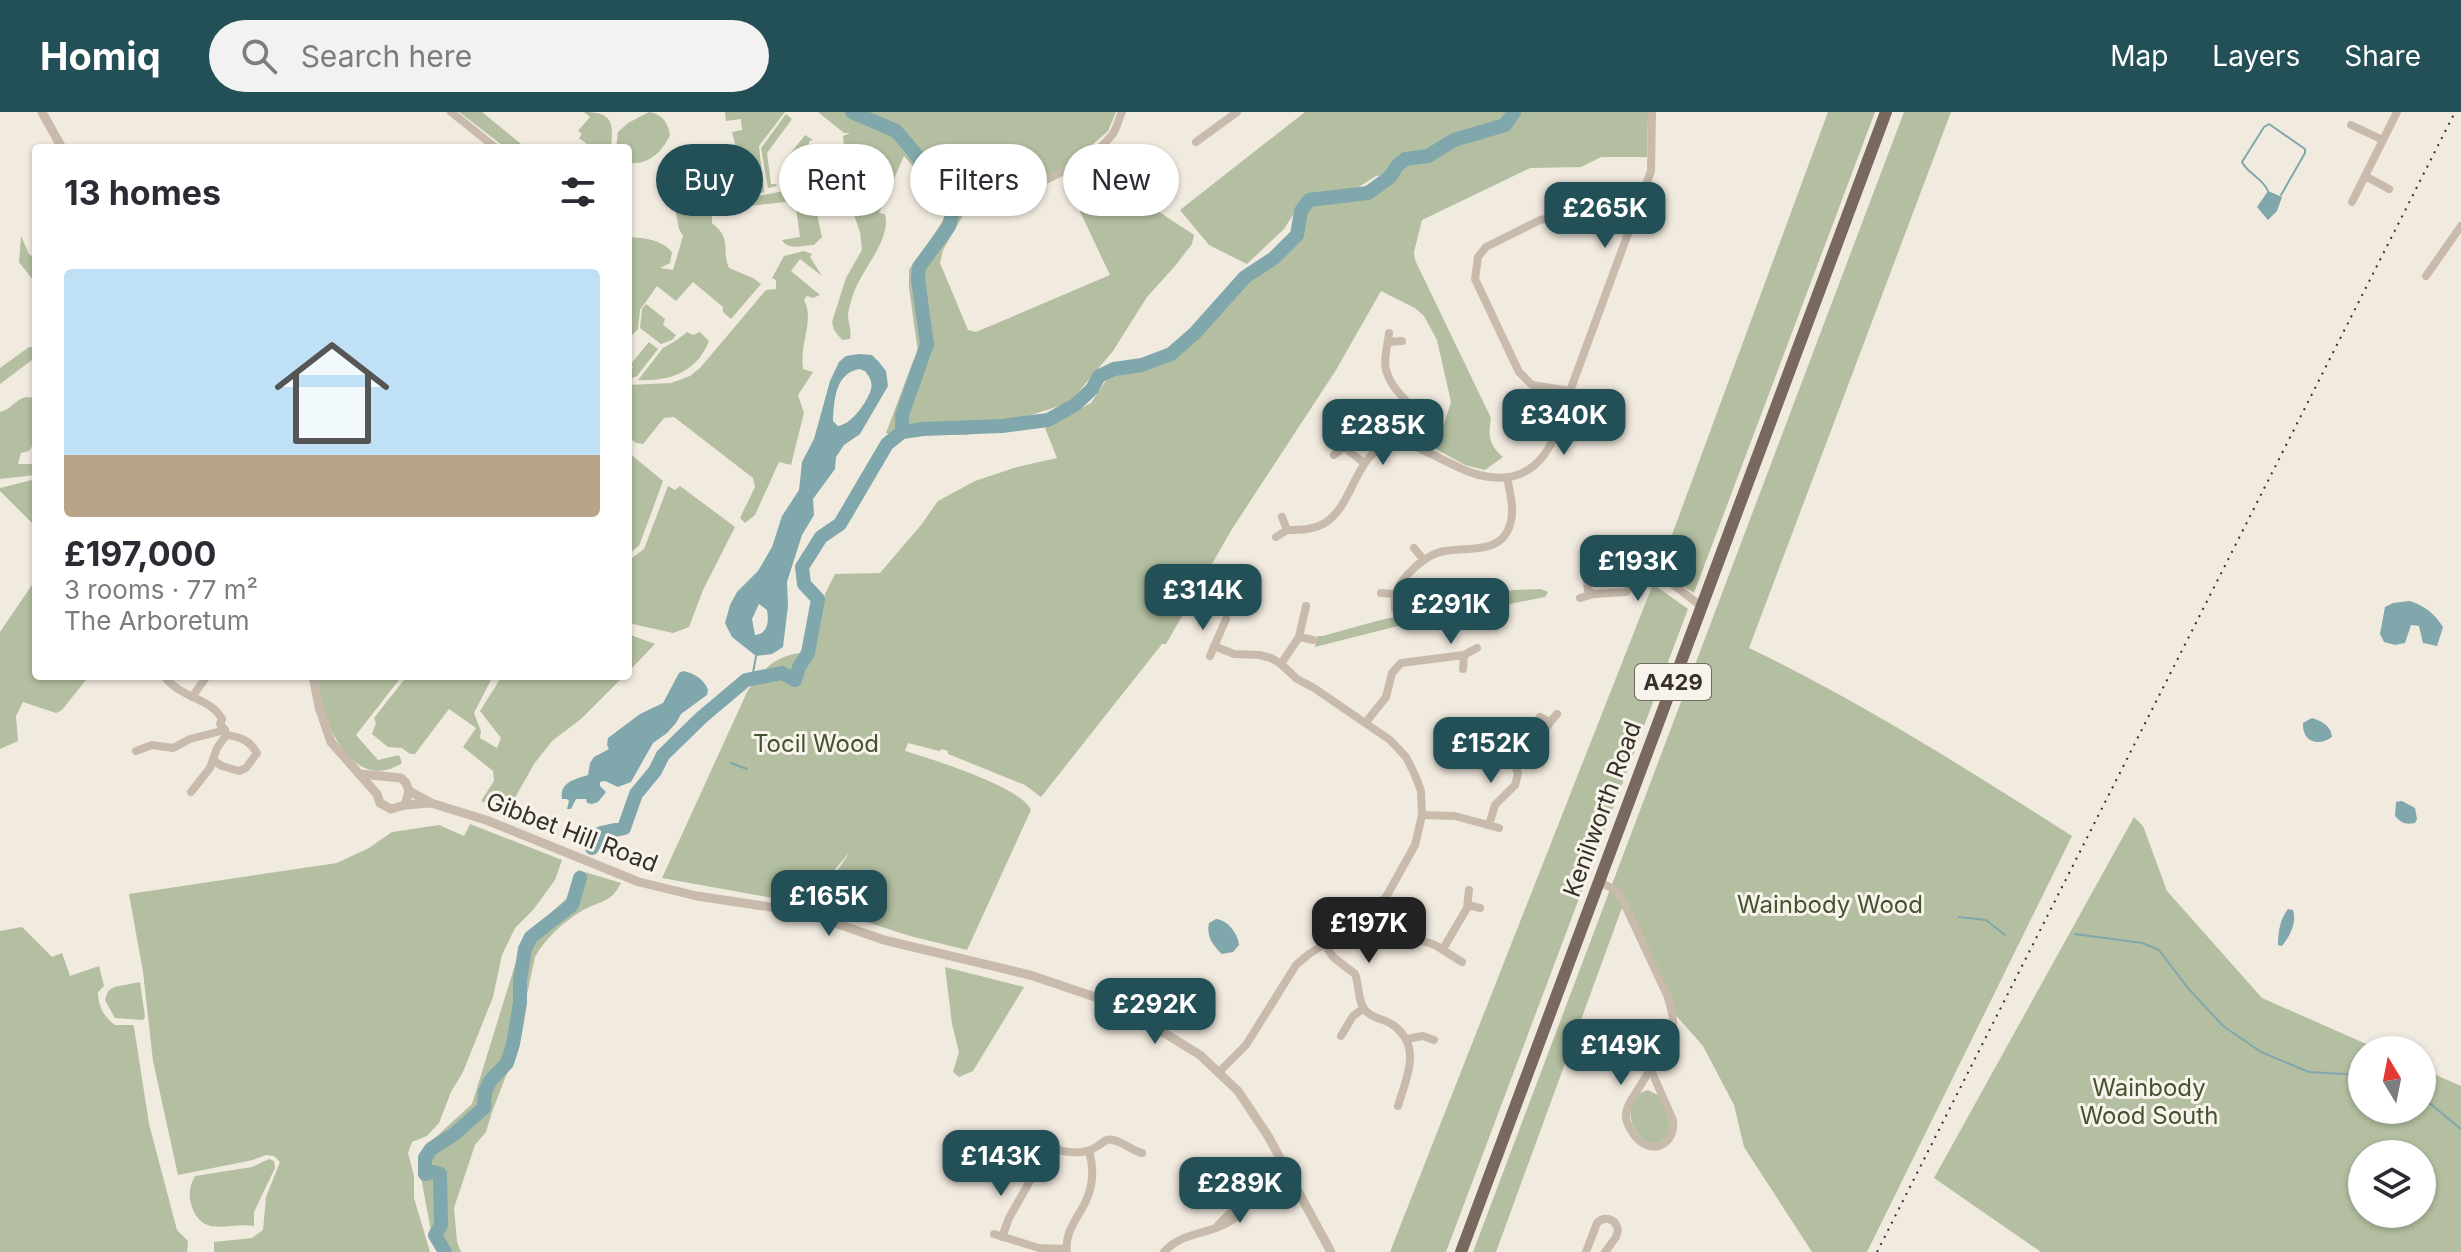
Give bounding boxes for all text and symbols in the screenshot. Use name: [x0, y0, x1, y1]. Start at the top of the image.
search box: [209, 20, 769, 92]
text: Homiq: [40, 33, 161, 79]
icon: search: [237, 34, 281, 78]
text: Search here: [301, 38, 472, 74]
text: Map: [2110, 39, 2168, 73]
text: Layers: [2212, 39, 2300, 73]
text: Share: [2344, 39, 2421, 73]
chip: Buy: [656, 144, 763, 216]
chip: Rent: [779, 144, 894, 216]
chip: Filters: [910, 144, 1047, 216]
chip: New: [1063, 144, 1179, 216]
icon: filters: [556, 170, 600, 214]
text: 13 homes: [64, 172, 221, 213]
pin: £265K: [1549, 182, 1661, 250]
text: £265K: [1562, 192, 1648, 223]
icon: home: [260, 321, 404, 465]
pin: £340K: [1508, 389, 1620, 457]
pin: £285K: [1327, 399, 1439, 467]
text: £340K: [1520, 399, 1608, 430]
text: £285K: [1340, 409, 1426, 440]
text: £197,000: [64, 533, 216, 574]
pin: £193K: [1582, 535, 1694, 603]
text: £193K: [1598, 545, 1678, 576]
pin: £314K: [1147, 564, 1259, 632]
text: 3 rooms · 77 m²: [64, 574, 258, 605]
text: £314K: [1163, 574, 1243, 605]
pin: £291K: [1395, 578, 1507, 646]
text: £291K: [1411, 588, 1491, 619]
text: The Arboretum: [64, 605, 249, 636]
road number: A429: [1635, 664, 1711, 700]
pin: £152K: [1435, 717, 1547, 785]
street label: Kenilworth Road: [1557, 717, 1647, 901]
text: £152K: [1451, 727, 1531, 758]
park label: Tocil Wood: [753, 729, 879, 758]
street label: Gibbet Hill Road: [482, 786, 662, 878]
pin: £165K: [773, 870, 885, 938]
text: £165K: [789, 880, 869, 911]
park label: Wainbody Wood: [1737, 890, 1923, 919]
pin: £197K: [1313, 897, 1425, 965]
text: £197K: [1330, 907, 1408, 938]
pin: £292K: [1099, 978, 1211, 1046]
text: £292K: [1113, 988, 1197, 1019]
pin: £149K: [1565, 1019, 1677, 1087]
text: £149K: [1581, 1029, 1661, 1060]
north arrow: [2348, 1036, 2436, 1124]
map controls: [2348, 1036, 2436, 1228]
park label: Wainbody Wood South: [2080, 1073, 2218, 1130]
pin: £143K: [945, 1130, 1057, 1198]
text: £143K: [961, 1140, 1041, 1171]
button: layers: [2348, 1140, 2436, 1228]
pin: £289K: [1184, 1157, 1296, 1225]
text: £289K: [1197, 1167, 1283, 1198]

